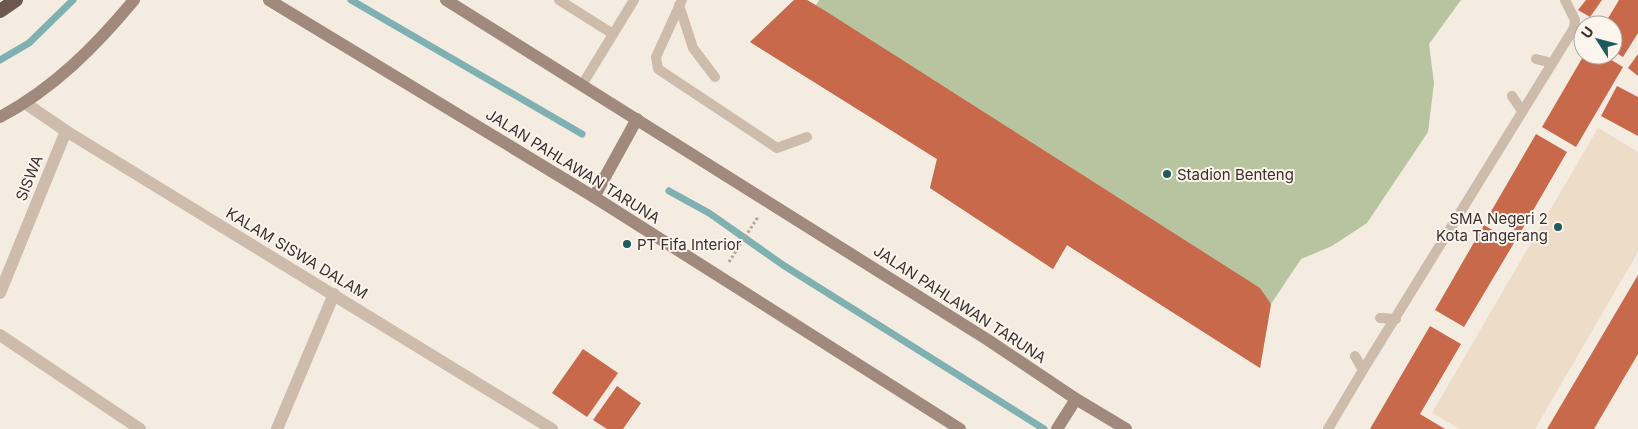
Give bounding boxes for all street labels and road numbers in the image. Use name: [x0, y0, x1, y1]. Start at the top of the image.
street label: JALAN PAHLAWAN TARUNA: [482, 104, 664, 228]
street label: SISWA: [11, 152, 47, 204]
street label: KALAM SISWA DALAM: [223, 203, 371, 303]
street label: JALAN PAHLAWAN TARUNA: [870, 241, 1050, 367]

